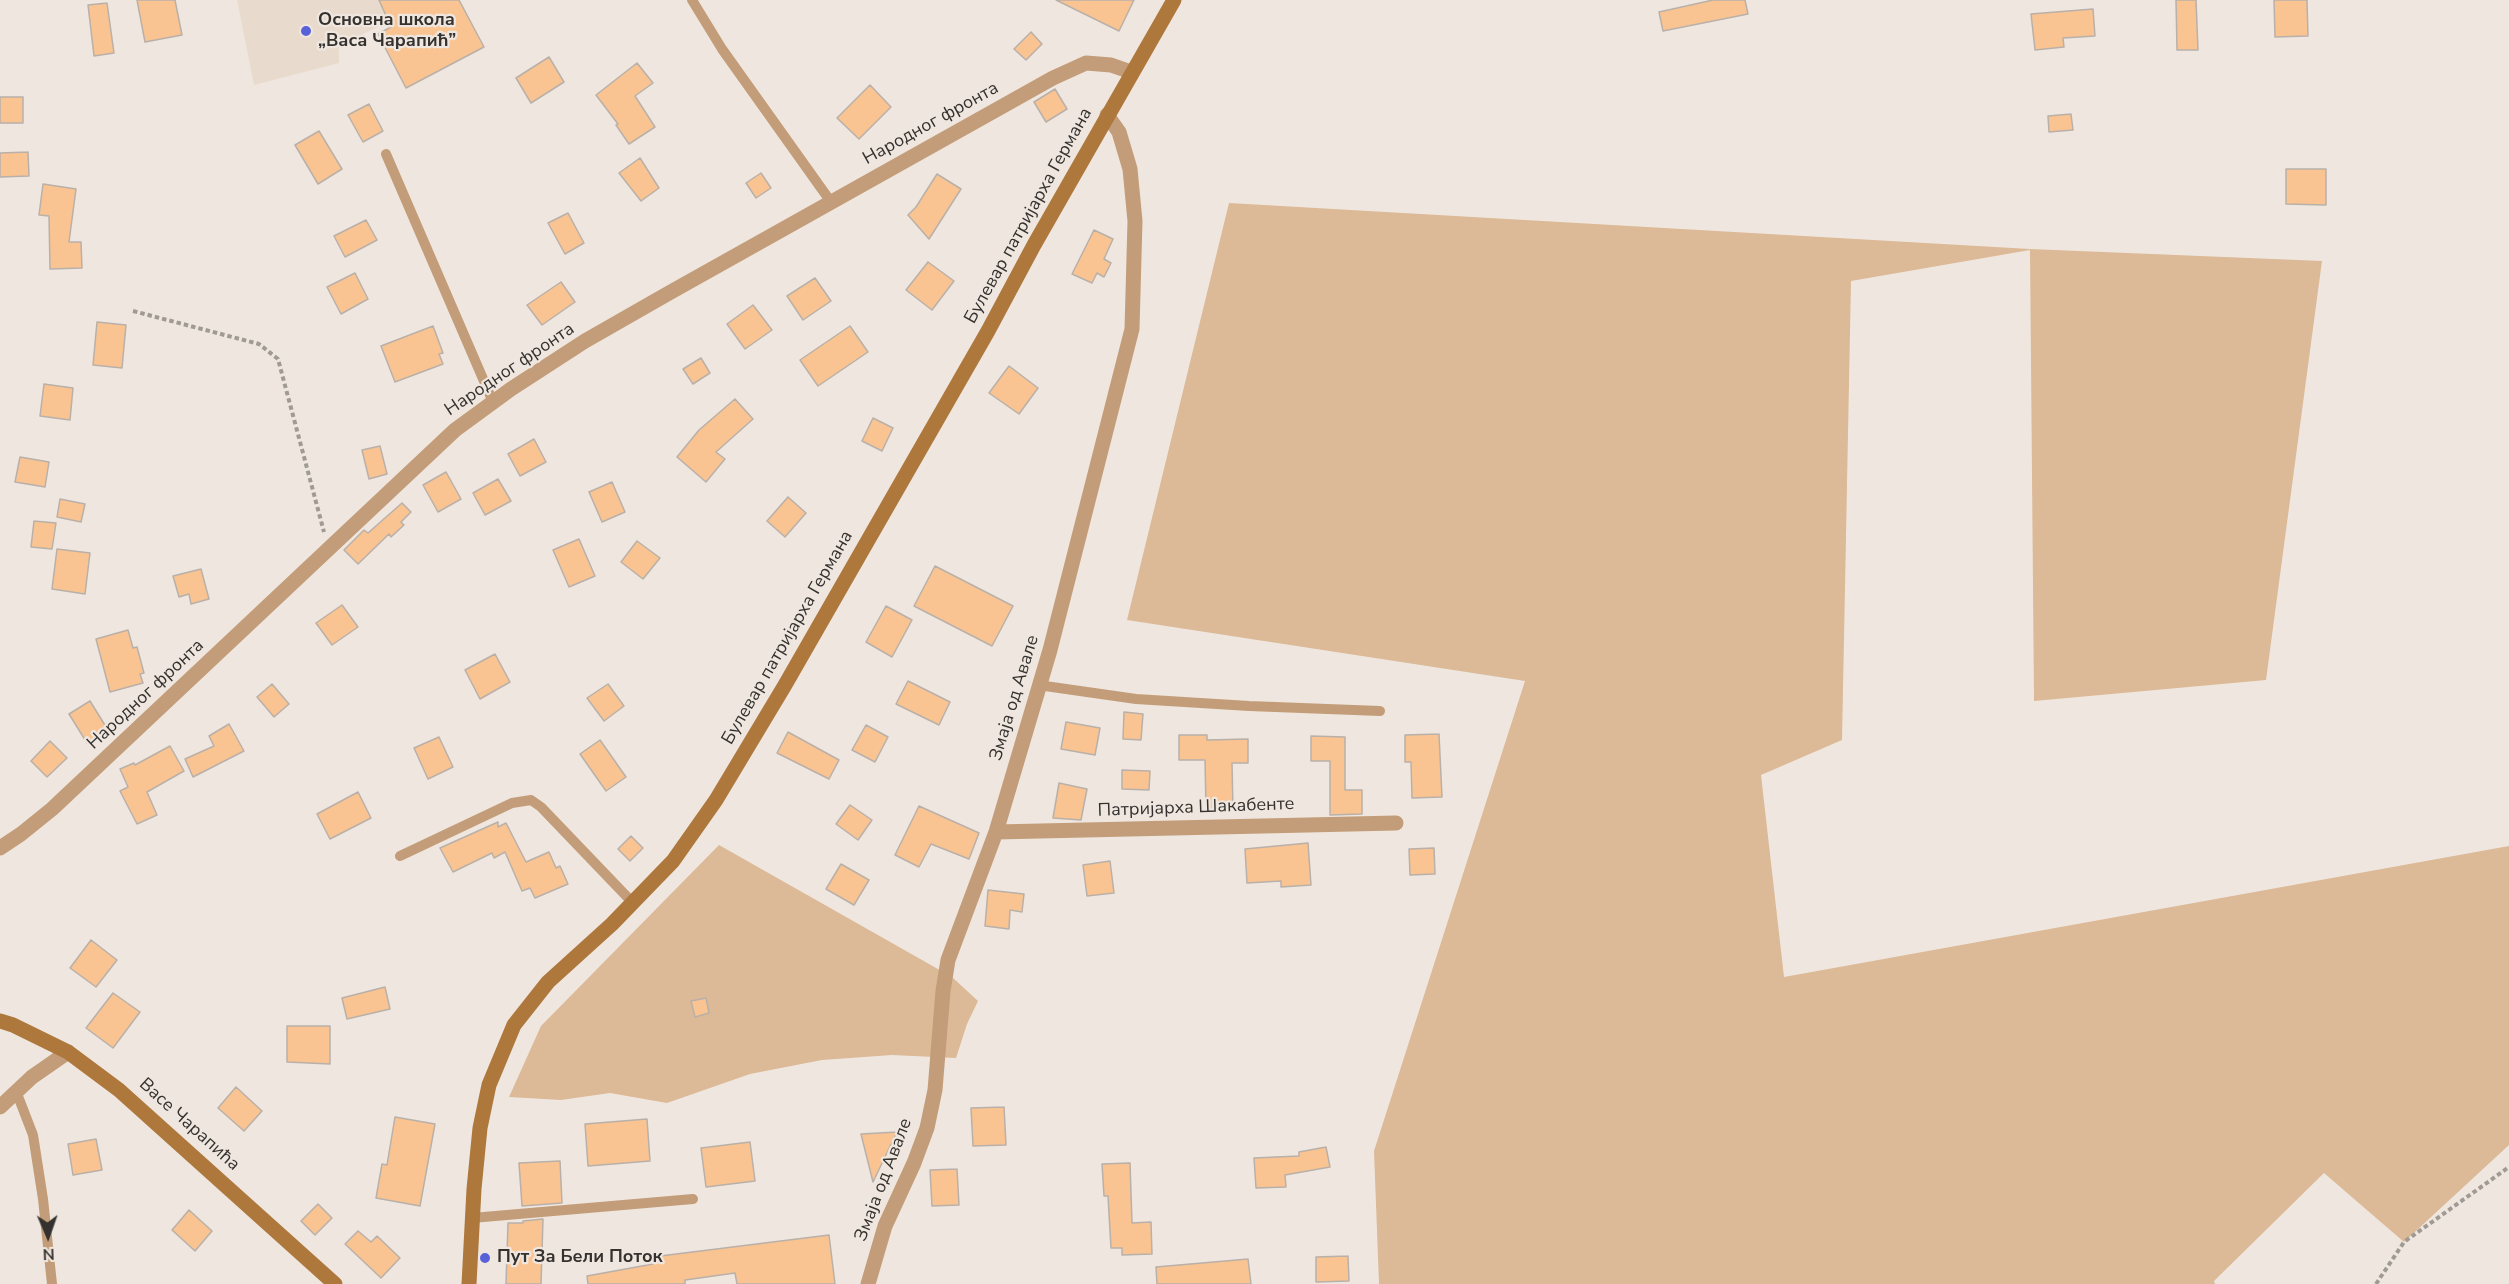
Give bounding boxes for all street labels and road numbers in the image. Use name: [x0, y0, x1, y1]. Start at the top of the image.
street label: Народног фронта: [859, 78, 1003, 170]
street label: Булевар патријарха Германа: [961, 104, 1097, 328]
street label: Народног фронта: [441, 319, 579, 421]
street label: Булевар патријарха Германа: [718, 527, 858, 749]
street label: Змаја од Авале: [986, 633, 1044, 763]
street label: Народног фронта: [83, 635, 209, 755]
street label: Патријарха Шакабенте: [1097, 794, 1295, 822]
street label: Васе Чарапића: [134, 1074, 244, 1176]
street label: Змаја од Авале: [851, 1115, 917, 1245]

